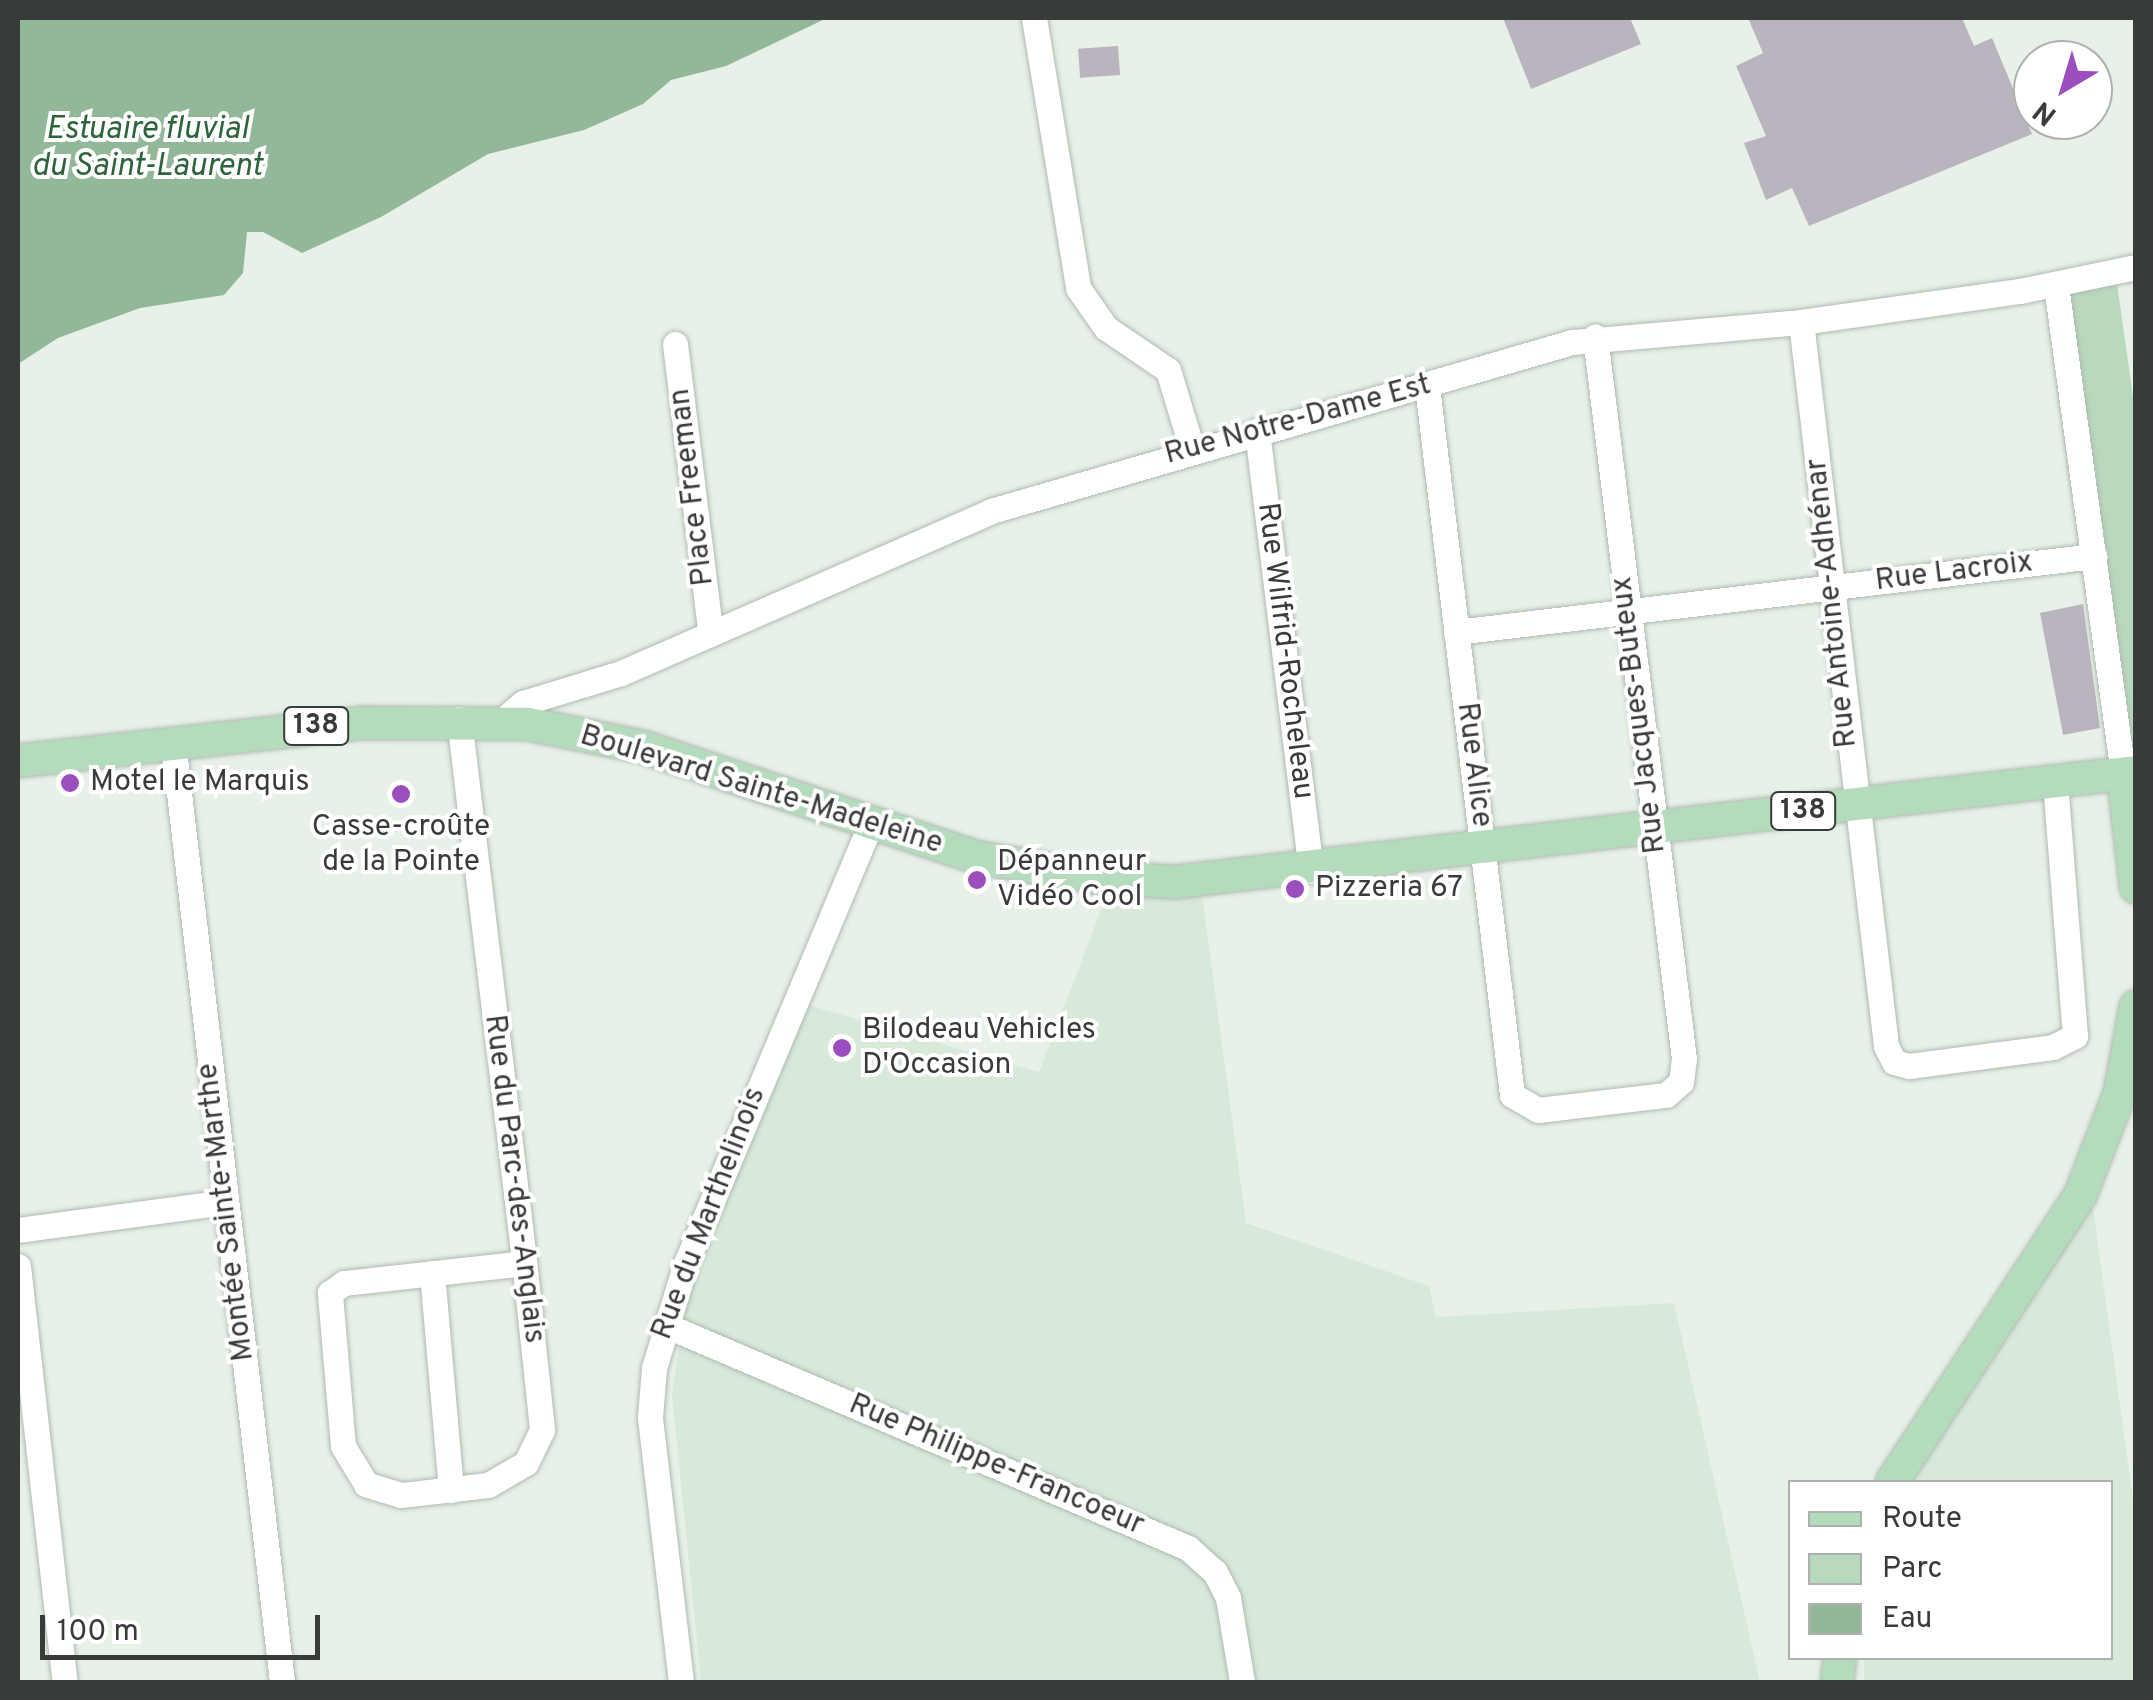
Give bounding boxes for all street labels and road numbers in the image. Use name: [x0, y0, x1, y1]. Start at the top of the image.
street label: Rue Notre-Dame Est: [1161, 368, 1435, 474]
street label: Place Freeman: [663, 386, 723, 588]
street label: Rue Antoine-Adhénar: [1800, 456, 1866, 750]
street label: Rue Wilfrid-Rocheleau: [1248, 500, 1320, 802]
street label: Rue Lacroix: [1873, 545, 2035, 601]
street label: Rue Jacques-Buteux: [1605, 574, 1675, 856]
street label: Rue Alice: [1447, 700, 1499, 830]
road number: 138: [281, 703, 351, 749]
street label: Boulevard Sainte-Madeleine: [575, 719, 947, 863]
road number: 138: [1768, 788, 1838, 834]
street label: Rue du Parc-des-Anglais: [475, 1013, 551, 1345]
street label: Montée Sainte-Marthe: [191, 1061, 263, 1363]
street label: Rue du Marthelinois: [645, 1083, 775, 1345]
street label: Rue Philippe-Francoeur: [843, 1387, 1149, 1545]

